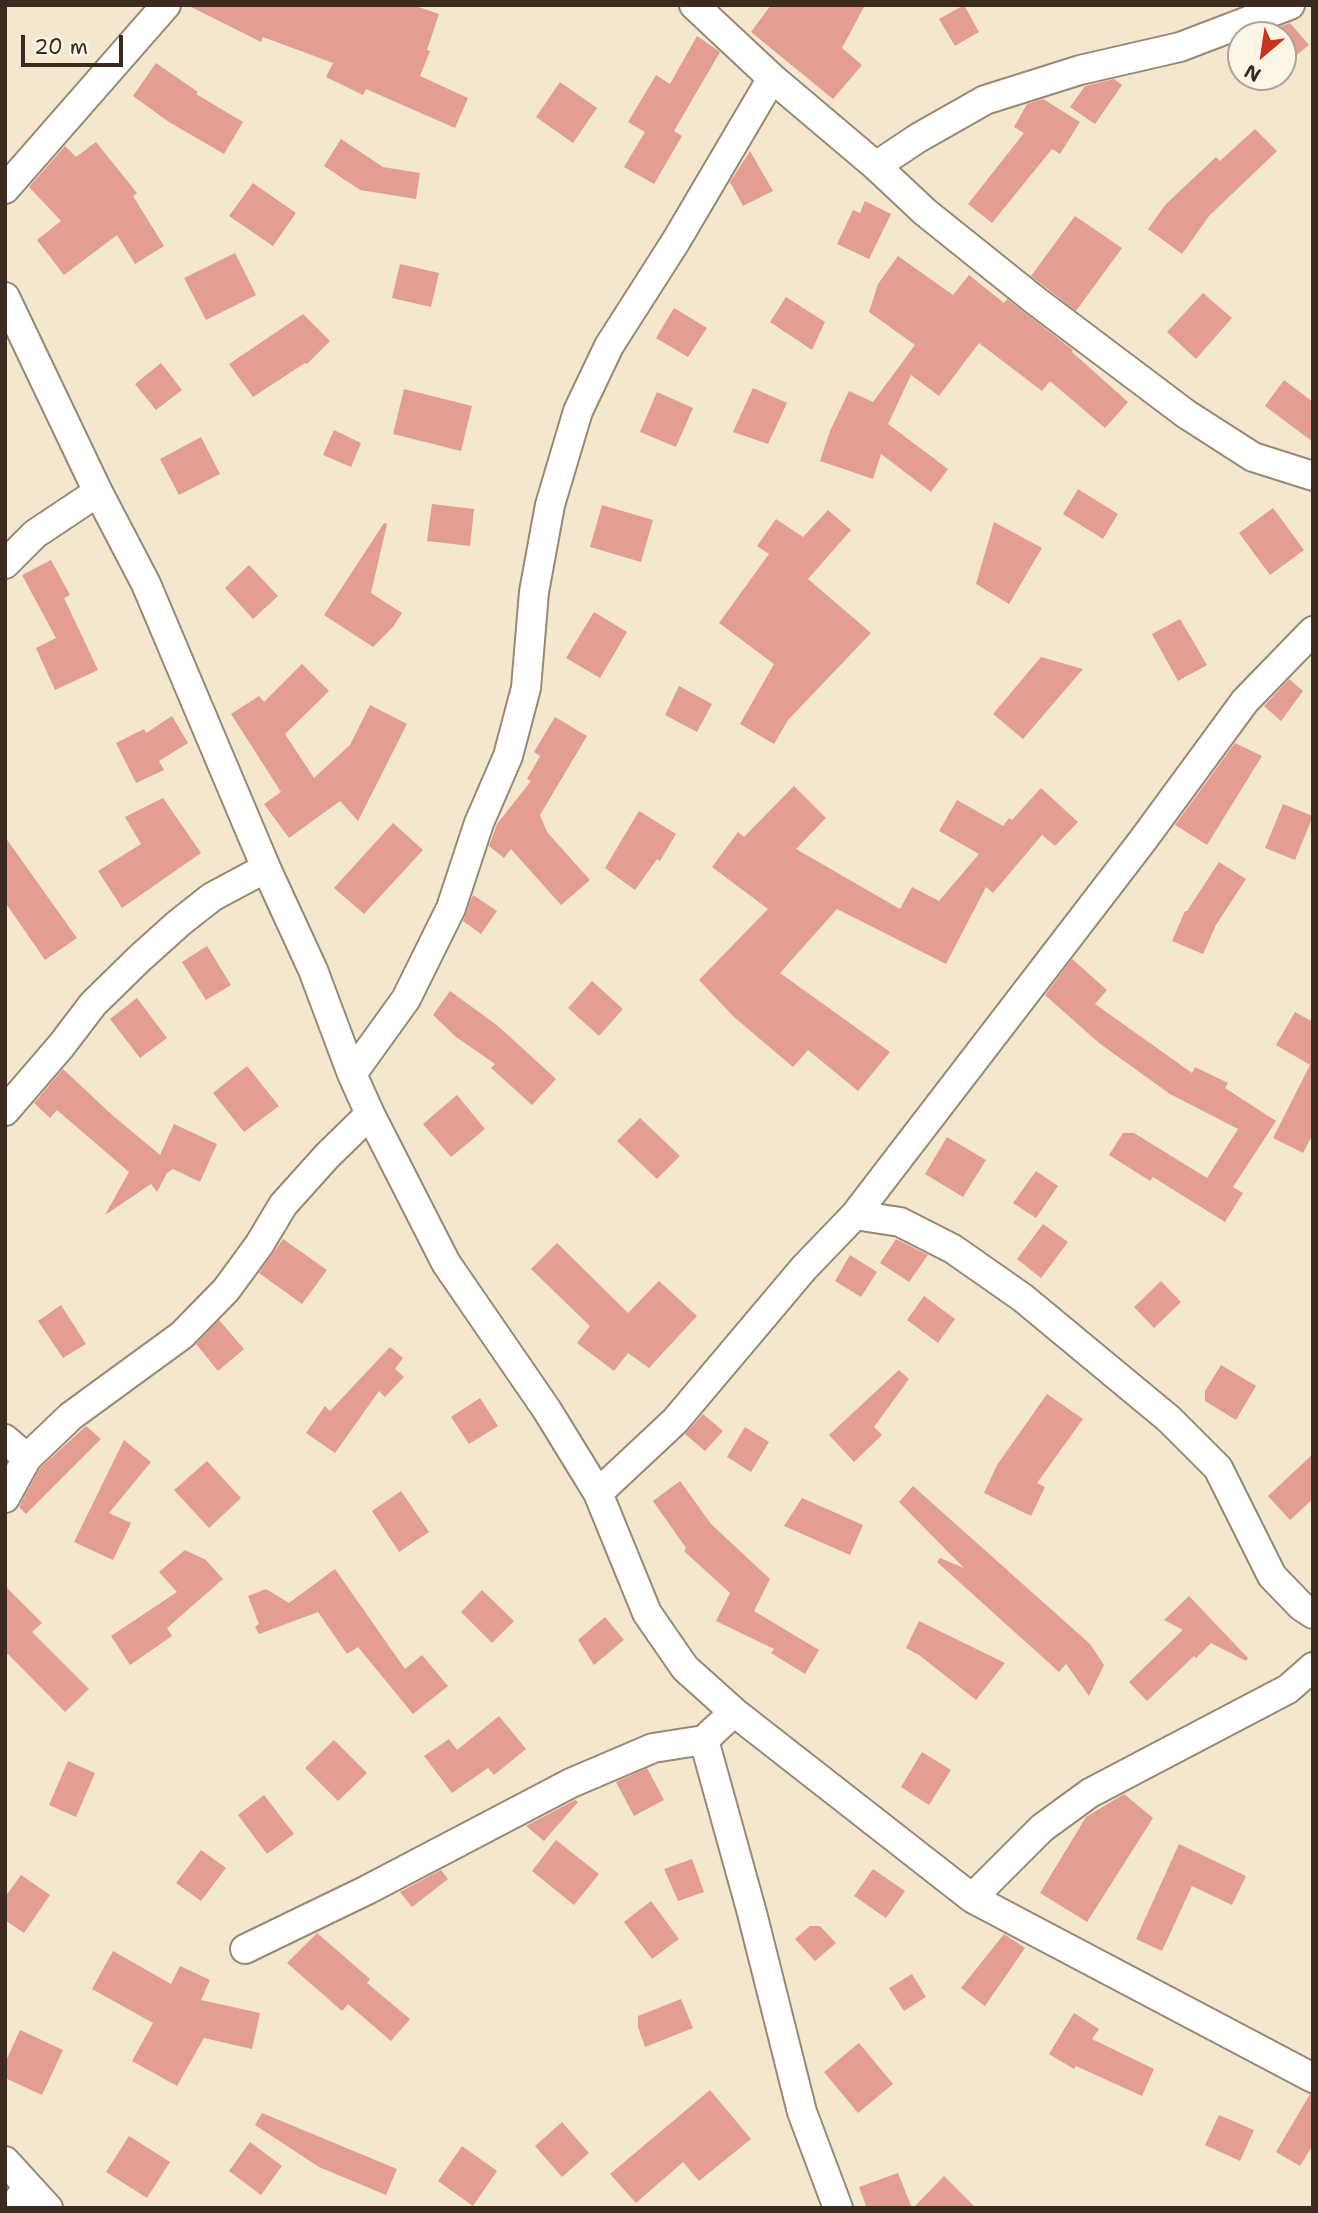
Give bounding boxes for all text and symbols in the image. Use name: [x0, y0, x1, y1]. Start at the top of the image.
scale bar: [24, 21, 126, 65]
north arrow: [1227, 21, 1297, 91]
text: 20 m: [34, 33, 88, 61]
text: N: [1240, 58, 1265, 88]

